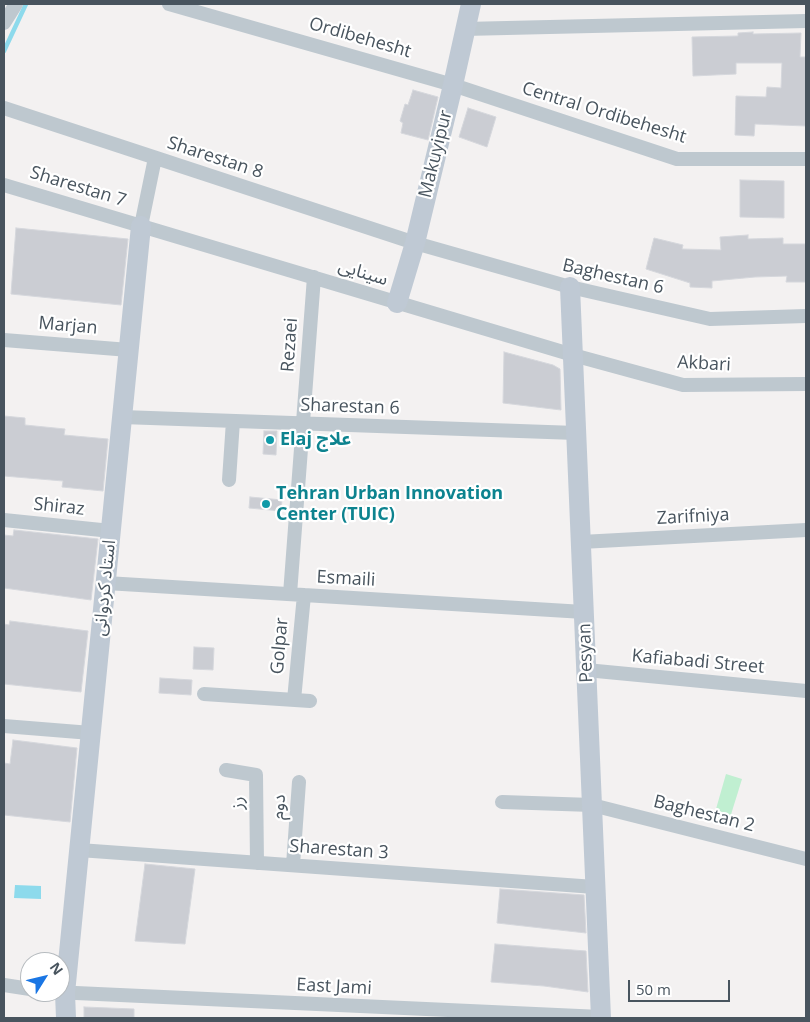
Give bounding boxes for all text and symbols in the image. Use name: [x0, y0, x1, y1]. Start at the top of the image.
street label: Ordibehesht: [306, 13, 414, 63]
street label: Central Ordibehesht: [519, 78, 689, 148]
street label: Makuyipur: [415, 108, 457, 200]
street label: Sharestan 8: [164, 132, 266, 184]
street label: Sharestan 7: [27, 162, 129, 212]
street label: سینایی: [336, 255, 390, 291]
street label: Baghestan 6: [560, 255, 666, 299]
street label: Marjan: [38, 313, 98, 339]
street label: Rezaei: [277, 317, 303, 373]
street label: Akbari: [677, 352, 731, 376]
street label: Sharestan 6: [300, 394, 400, 420]
place label: Elaj علاج: [280, 429, 351, 451]
marker: Elaj علاج: [264, 434, 276, 446]
place label: Tehran Urban Innovation Center (TUIC): [276, 483, 503, 526]
street label: Shiraz: [32, 494, 86, 520]
marker: Tehran Urban Innovation Center (TUIC): [260, 498, 272, 510]
street label: Zarifniya: [656, 504, 730, 530]
street label: استاد کردوانی: [89, 539, 121, 637]
street label: Esmaili: [316, 567, 376, 591]
street label: Golpar: [267, 617, 293, 675]
street label: Pesyan: [574, 623, 598, 683]
street label: Kafiabadi Street: [631, 645, 765, 679]
street label: Baghestan 2: [651, 791, 757, 837]
street label: دوم: [267, 794, 291, 820]
street label: رز: [227, 796, 249, 810]
street label: Sharestan 3: [289, 836, 389, 864]
north arrow: [20, 952, 70, 1002]
text: N: [46, 958, 68, 979]
scale bar: [630, 970, 732, 1002]
street label: East Jami: [296, 974, 372, 1000]
text: 50 m: [636, 979, 671, 999]

